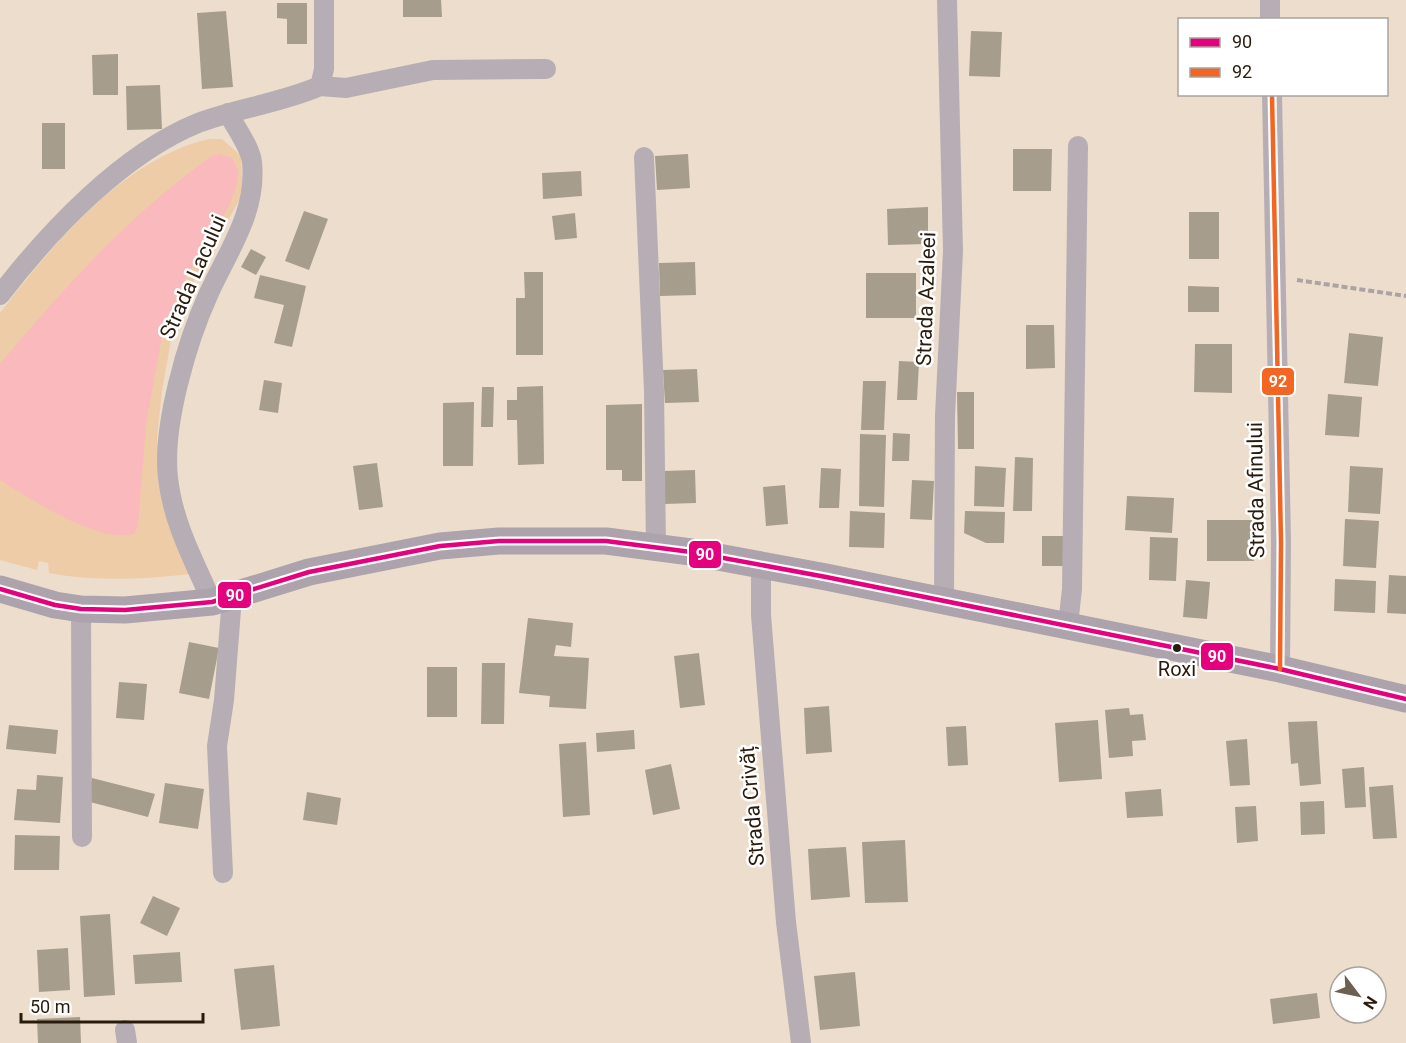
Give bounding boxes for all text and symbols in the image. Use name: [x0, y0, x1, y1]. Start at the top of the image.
legend: [1178, 18, 1388, 96]
text: 90: [1232, 31, 1252, 52]
text: 92: [1232, 61, 1252, 82]
street label: Strada Lacului: [155, 211, 231, 343]
street label: Strada Azaleei: [912, 232, 940, 366]
line badge: 92: [1261, 367, 1295, 396]
text: 92: [1269, 372, 1287, 391]
street label: Strada Afinului: [1243, 422, 1269, 558]
line badge: 90: [688, 540, 722, 569]
text: 90: [696, 545, 714, 564]
line badge: 90: [217, 581, 252, 609]
text: 90: [226, 586, 244, 605]
marker: Roxi: [1171, 642, 1183, 654]
line badge: 90: [1200, 642, 1234, 671]
text: 90: [1208, 647, 1226, 666]
place label: Roxi: [1158, 657, 1196, 681]
street label: Strada Crivăț: [735, 745, 770, 867]
north arrow: [1328, 965, 1388, 1025]
scale bar: [21, 986, 202, 1024]
text: N: [1359, 993, 1381, 1013]
text: 50 m: [30, 996, 70, 1017]

